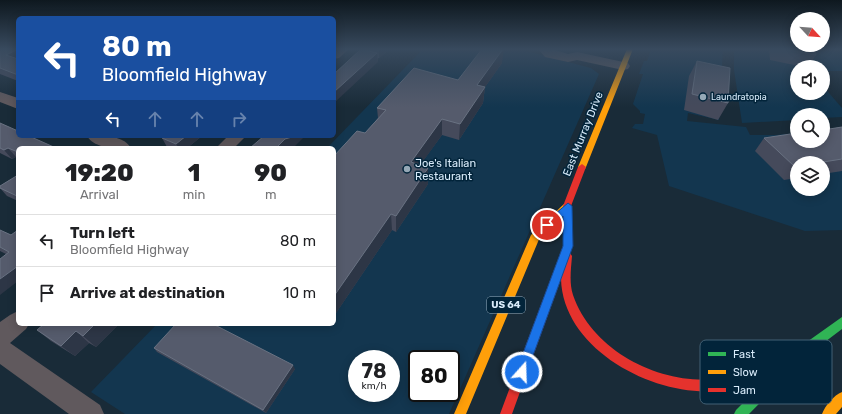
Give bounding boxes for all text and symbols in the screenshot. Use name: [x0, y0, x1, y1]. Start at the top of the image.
north arrow: [790, 12, 830, 52]
map controls: [790, 12, 830, 196]
text: 80 m: [102, 30, 172, 63]
icon: left: [36, 32, 88, 84]
button: sound: [790, 60, 830, 100]
text: Bloomfield Highway: [102, 64, 267, 86]
street label: East Murray Drive: [560, 90, 606, 178]
marker: Laundratopia: [698, 92, 708, 102]
place label: Laundratopia: [711, 92, 767, 102]
icon: left: [102, 108, 124, 130]
icon: ahead: [144, 108, 166, 130]
icon: ahead: [186, 108, 208, 130]
icon: right: [228, 108, 250, 130]
button: search: [790, 108, 830, 148]
button: layers: [790, 156, 830, 196]
place label: Joe's Italian Restaurant: [415, 157, 476, 183]
text: 19:20: [65, 159, 134, 187]
text: 1: [188, 159, 200, 187]
text: 90: [254, 159, 287, 187]
marker: Joe's Italian Restaurant: [402, 164, 412, 174]
text: Arrival: [80, 187, 119, 202]
text: min: [183, 187, 205, 202]
text: m: [265, 187, 276, 202]
pin: [530, 208, 564, 242]
icon: arrive: [536, 214, 558, 236]
text: Turn left: [70, 224, 135, 242]
icon: left: [36, 230, 58, 252]
text: 80 m: [280, 232, 316, 250]
text: Bloomfield Highway: [70, 242, 189, 257]
icon: arrive: [36, 282, 58, 304]
text: Arrive at destination: [70, 284, 225, 302]
text: 10 m: [283, 284, 316, 302]
road number: US 64: [487, 297, 525, 313]
legend: [700, 340, 832, 404]
text: Fast: [733, 348, 756, 361]
speed limit sign: 80: [408, 350, 460, 402]
position arrow: [501, 351, 543, 393]
text: 78: [362, 359, 387, 383]
text: Slow: [733, 366, 758, 379]
text: km/h: [362, 380, 386, 392]
text: Jam: [733, 384, 756, 397]

